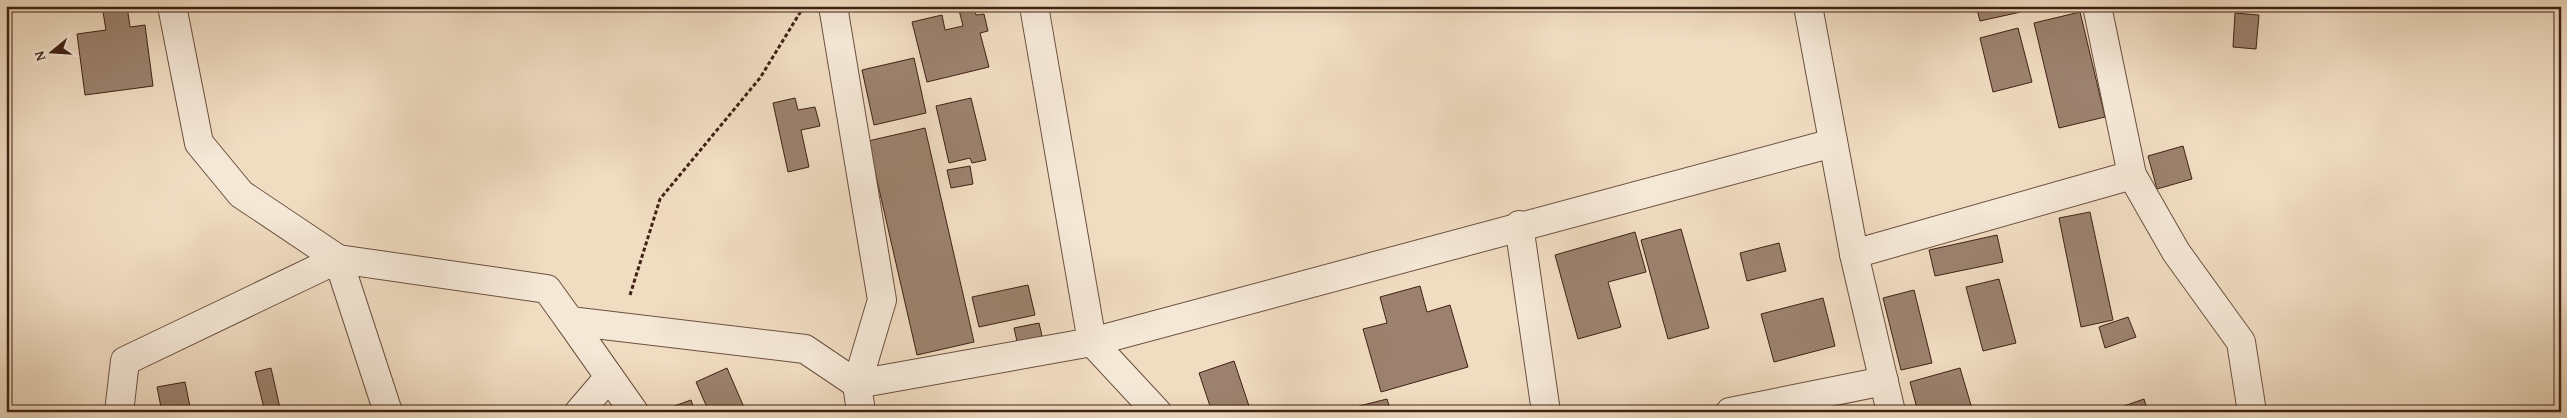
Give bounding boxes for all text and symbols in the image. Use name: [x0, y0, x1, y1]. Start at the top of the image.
north arrow: [28, 28, 78, 78]
text: N: [28, 48, 51, 64]

